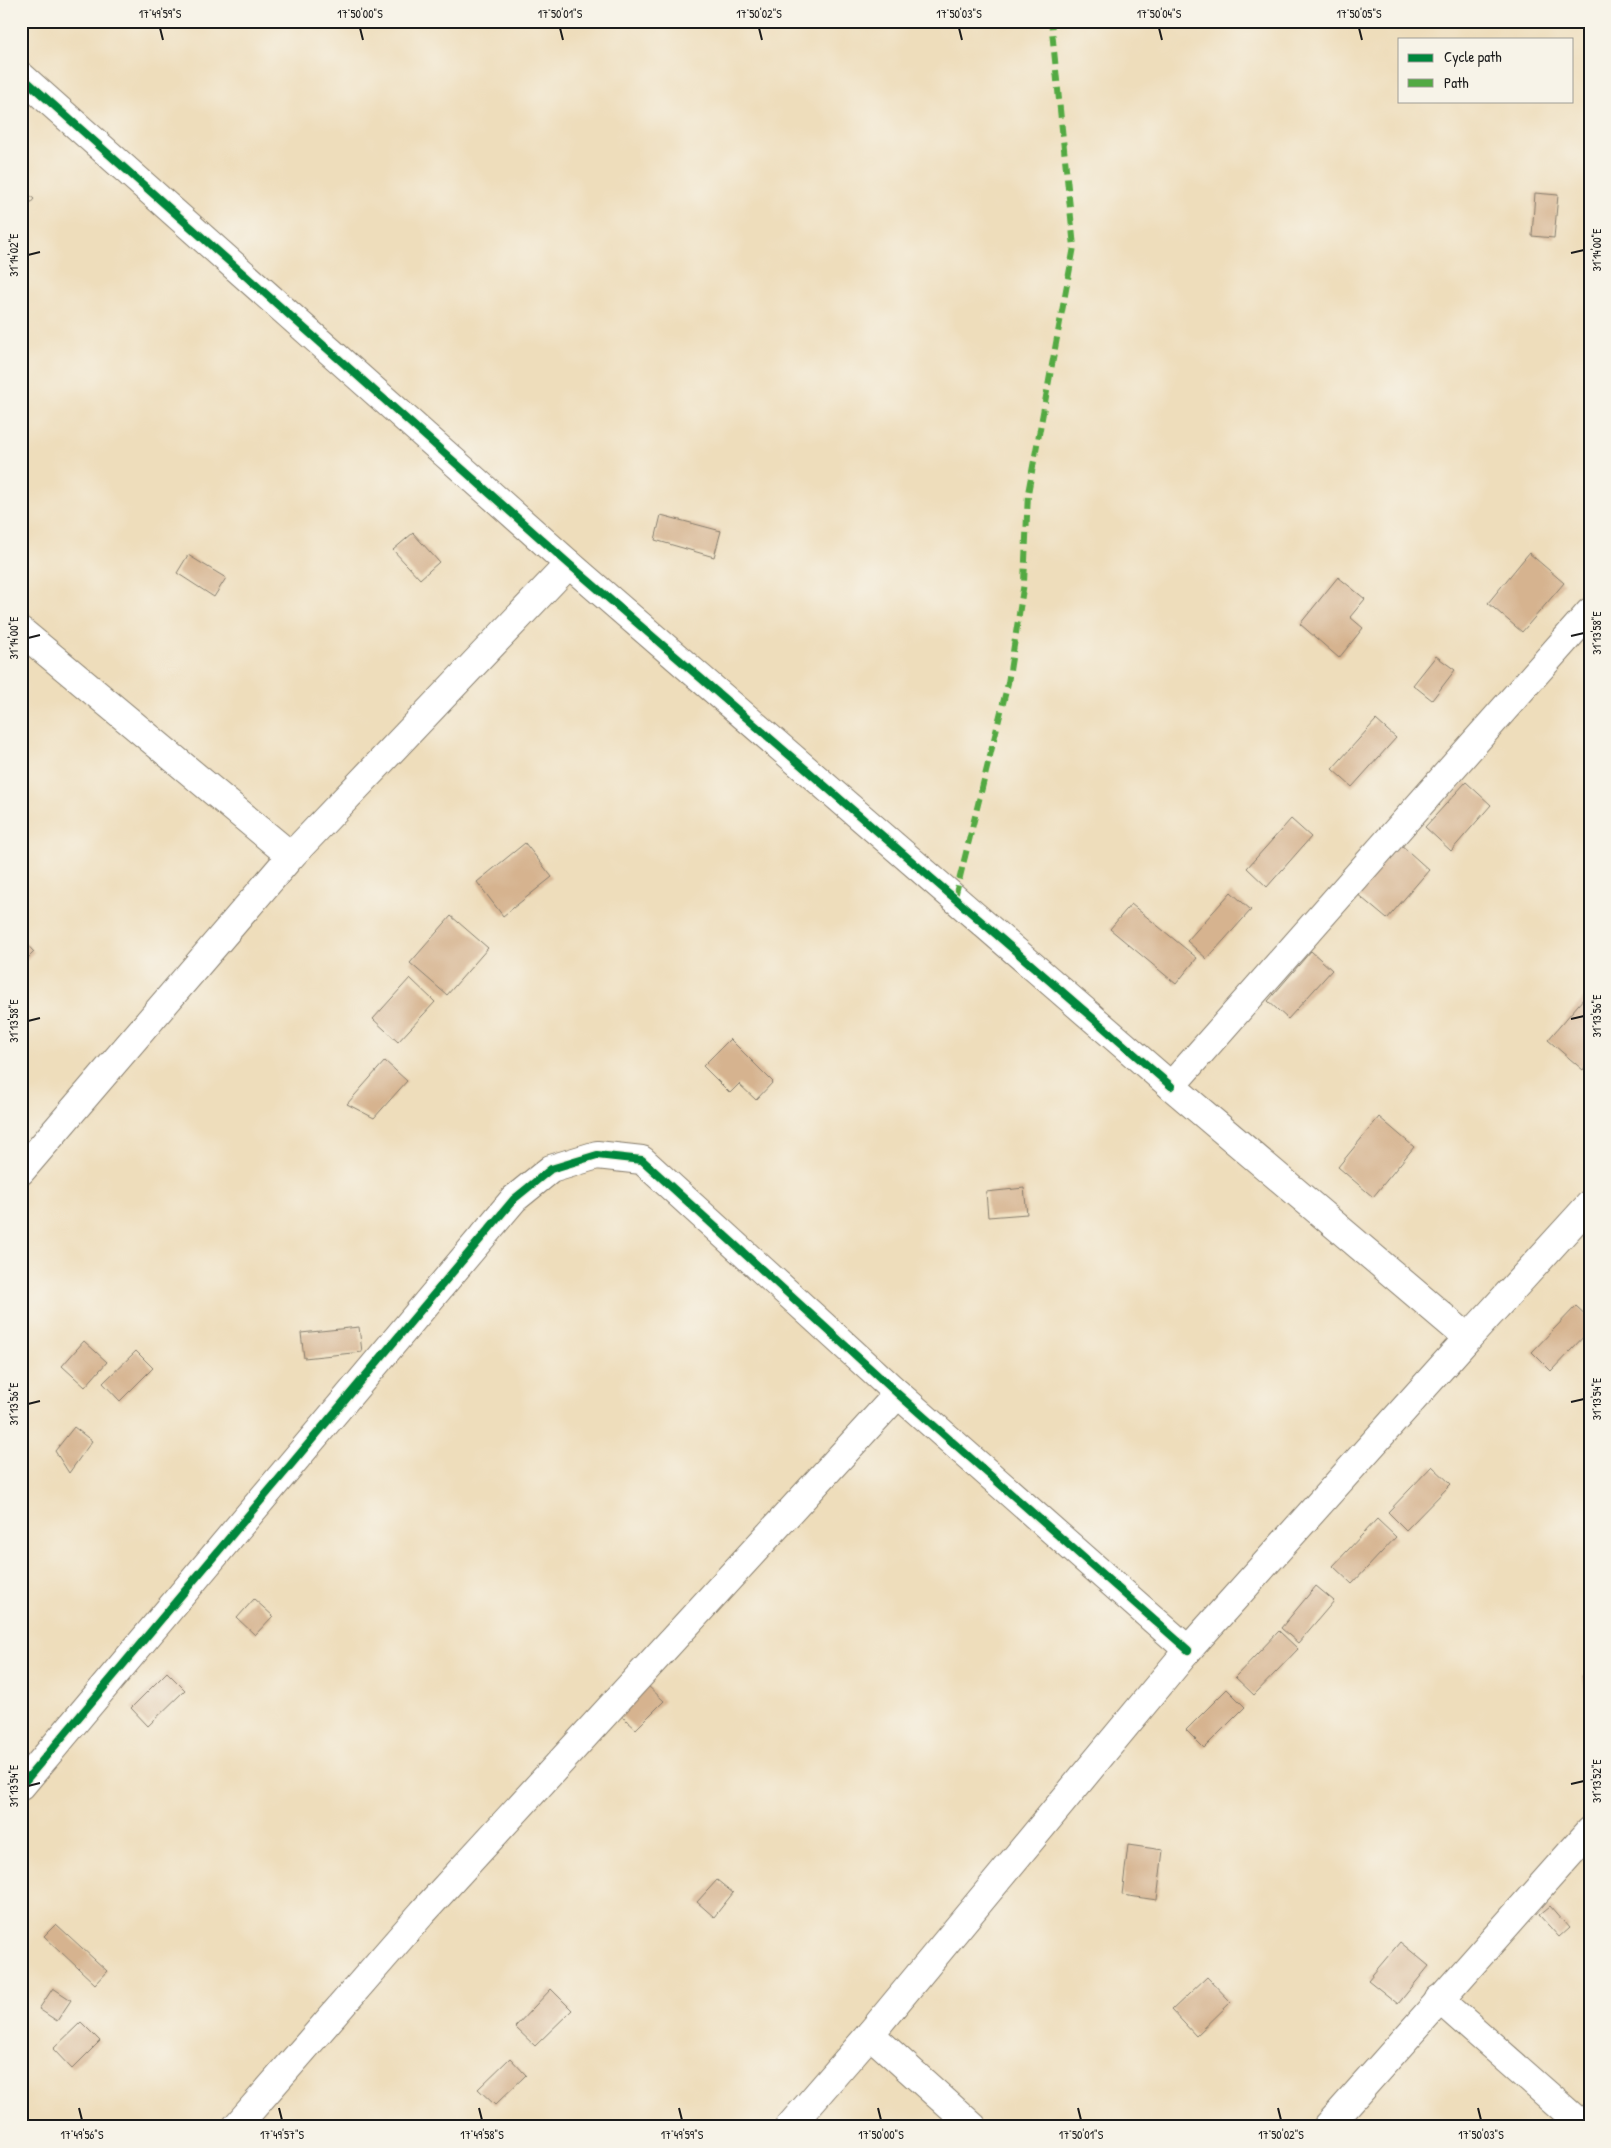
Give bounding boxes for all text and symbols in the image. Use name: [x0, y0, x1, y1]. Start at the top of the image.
text: 17°49'59"S: [139, 5, 182, 22]
text: 17°50'00"S: [337, 5, 383, 22]
text: 17°50'01"S: [538, 5, 583, 22]
text: 17°50'02"S: [736, 5, 782, 22]
text: 17°50'03"S: [936, 5, 982, 22]
text: 17°50'04"S: [1137, 5, 1182, 22]
text: 17°50'05"S: [1336, 5, 1382, 22]
legend: [1398, 38, 1574, 102]
text: Cycle path: [1444, 46, 1502, 67]
text: Path: [1444, 72, 1469, 93]
text: 31°14'00"E: [1588, 228, 1605, 272]
text: 31°14'02"E: [5, 233, 22, 277]
text: 31°13'58"E: [1588, 611, 1605, 655]
text: 31°14'00"E: [5, 616, 22, 660]
text: 31°13'56"E: [1588, 994, 1605, 1038]
text: 31°13'58"E: [5, 999, 22, 1043]
text: 31°13'54"E: [1588, 1377, 1605, 1420]
text: 31°13'56"E: [5, 1382, 22, 1426]
text: 31°13'52"E: [1588, 1758, 1605, 1803]
text: 31°13'54"E: [5, 1764, 22, 1807]
text: 17°49'56"S: [61, 2126, 104, 2143]
text: 17°49'57"S: [260, 2126, 305, 2143]
text: 17°49'58"S: [460, 2126, 504, 2143]
text: 17°49'59"S: [661, 2126, 704, 2143]
text: 17°50'00"S: [858, 2126, 904, 2143]
text: 17°50'01"S: [1059, 2126, 1104, 2143]
text: 17°50'02"S: [1258, 2126, 1304, 2143]
text: 17°50'03"S: [1458, 2126, 1504, 2143]

